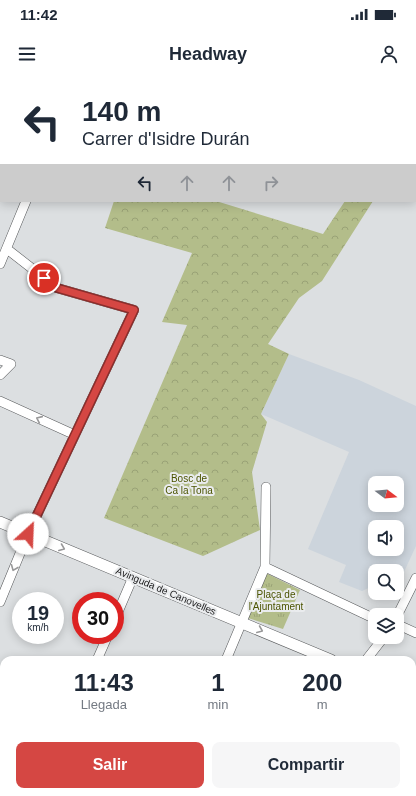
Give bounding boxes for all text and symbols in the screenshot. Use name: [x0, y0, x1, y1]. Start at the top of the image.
text: 11:42: [20, 6, 58, 23]
icon: menu: [16, 43, 38, 65]
icon: person: [378, 43, 400, 65]
text: Headway: [169, 44, 247, 64]
icon: left: [16, 96, 68, 148]
text: 140 m: [82, 96, 161, 127]
text: Carrer d'Isidre Durán: [82, 129, 250, 149]
icon: left: [134, 172, 156, 194]
icon: ahead: [176, 172, 198, 194]
icon: ahead: [218, 172, 240, 194]
icon: right: [260, 172, 282, 194]
pin: [27, 261, 61, 295]
icon: arrive: [33, 267, 55, 289]
one-way arrow: [36, 416, 44, 424]
park label: Bosc de Ca la Tona: [165, 473, 213, 496]
north arrow: [368, 476, 404, 512]
map controls: [368, 476, 404, 644]
position arrow: [7, 513, 49, 555]
button: sound: [368, 520, 404, 556]
one-way arrow: [59, 543, 66, 551]
one-way arrow: [11, 563, 19, 571]
button: search: [368, 564, 404, 600]
street label: Avinguda de Canovelles: [114, 565, 218, 617]
park label: Plaça de l'Ajuntament: [249, 589, 304, 612]
speed limit sign: 30: [72, 592, 124, 644]
text: 19: [27, 602, 49, 624]
button: layers: [368, 608, 404, 644]
text: km/h: [27, 622, 49, 633]
one-way arrow: [255, 625, 263, 633]
text: 11:43: [74, 669, 134, 696]
text: 1: [211, 669, 225, 696]
text: 200: [302, 669, 342, 696]
text: Llegada: [81, 697, 127, 712]
text: min: [208, 697, 228, 712]
text: m: [317, 697, 328, 712]
button: Salir: [16, 742, 204, 788]
button: Compartir: [212, 742, 400, 788]

